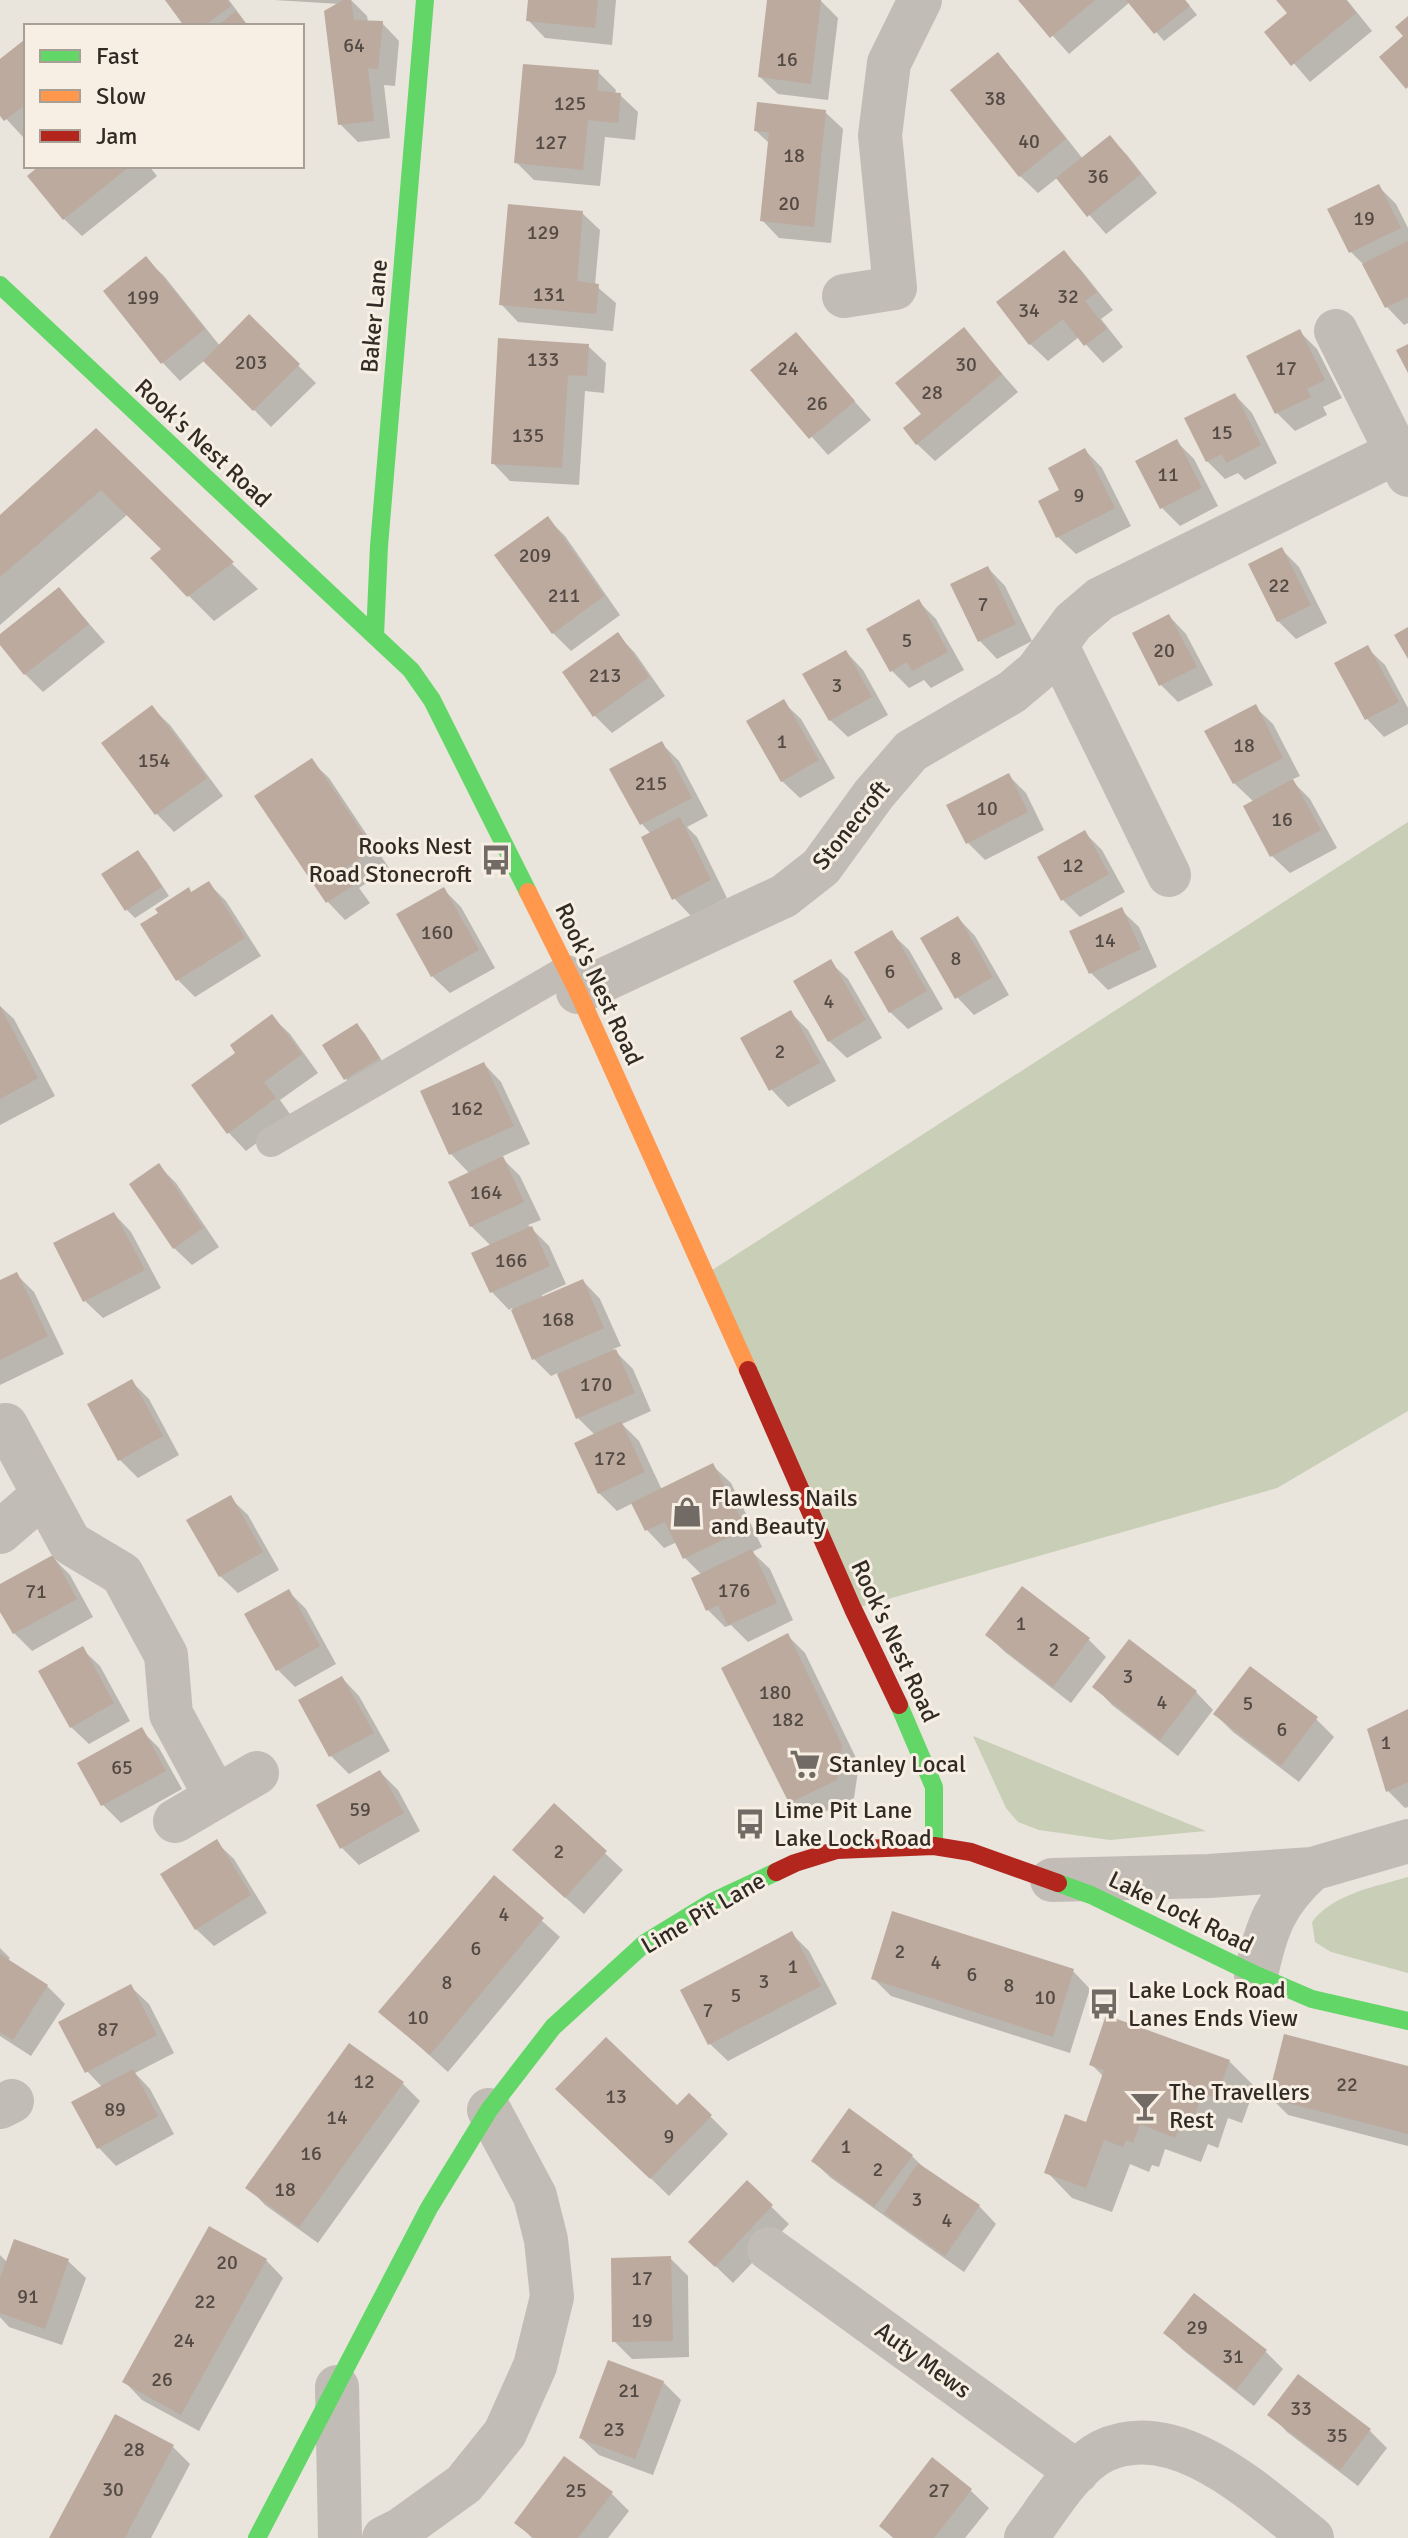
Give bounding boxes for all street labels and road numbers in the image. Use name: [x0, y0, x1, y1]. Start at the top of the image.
street label: Baker Lane: [354, 258, 394, 374]
street label: Rook's Nest Road: [129, 372, 277, 514]
street label: Stonecroft: [806, 774, 896, 876]
street label: Rook's Nest Road: [548, 898, 650, 1070]
street label: Rook's Nest Road: [844, 1555, 946, 1727]
street label: Lake Lock Road: [1104, 1864, 1258, 1960]
street label: Lime Pit Lane: [636, 1865, 770, 1961]
street label: Auty Mews: [869, 2315, 977, 2405]

